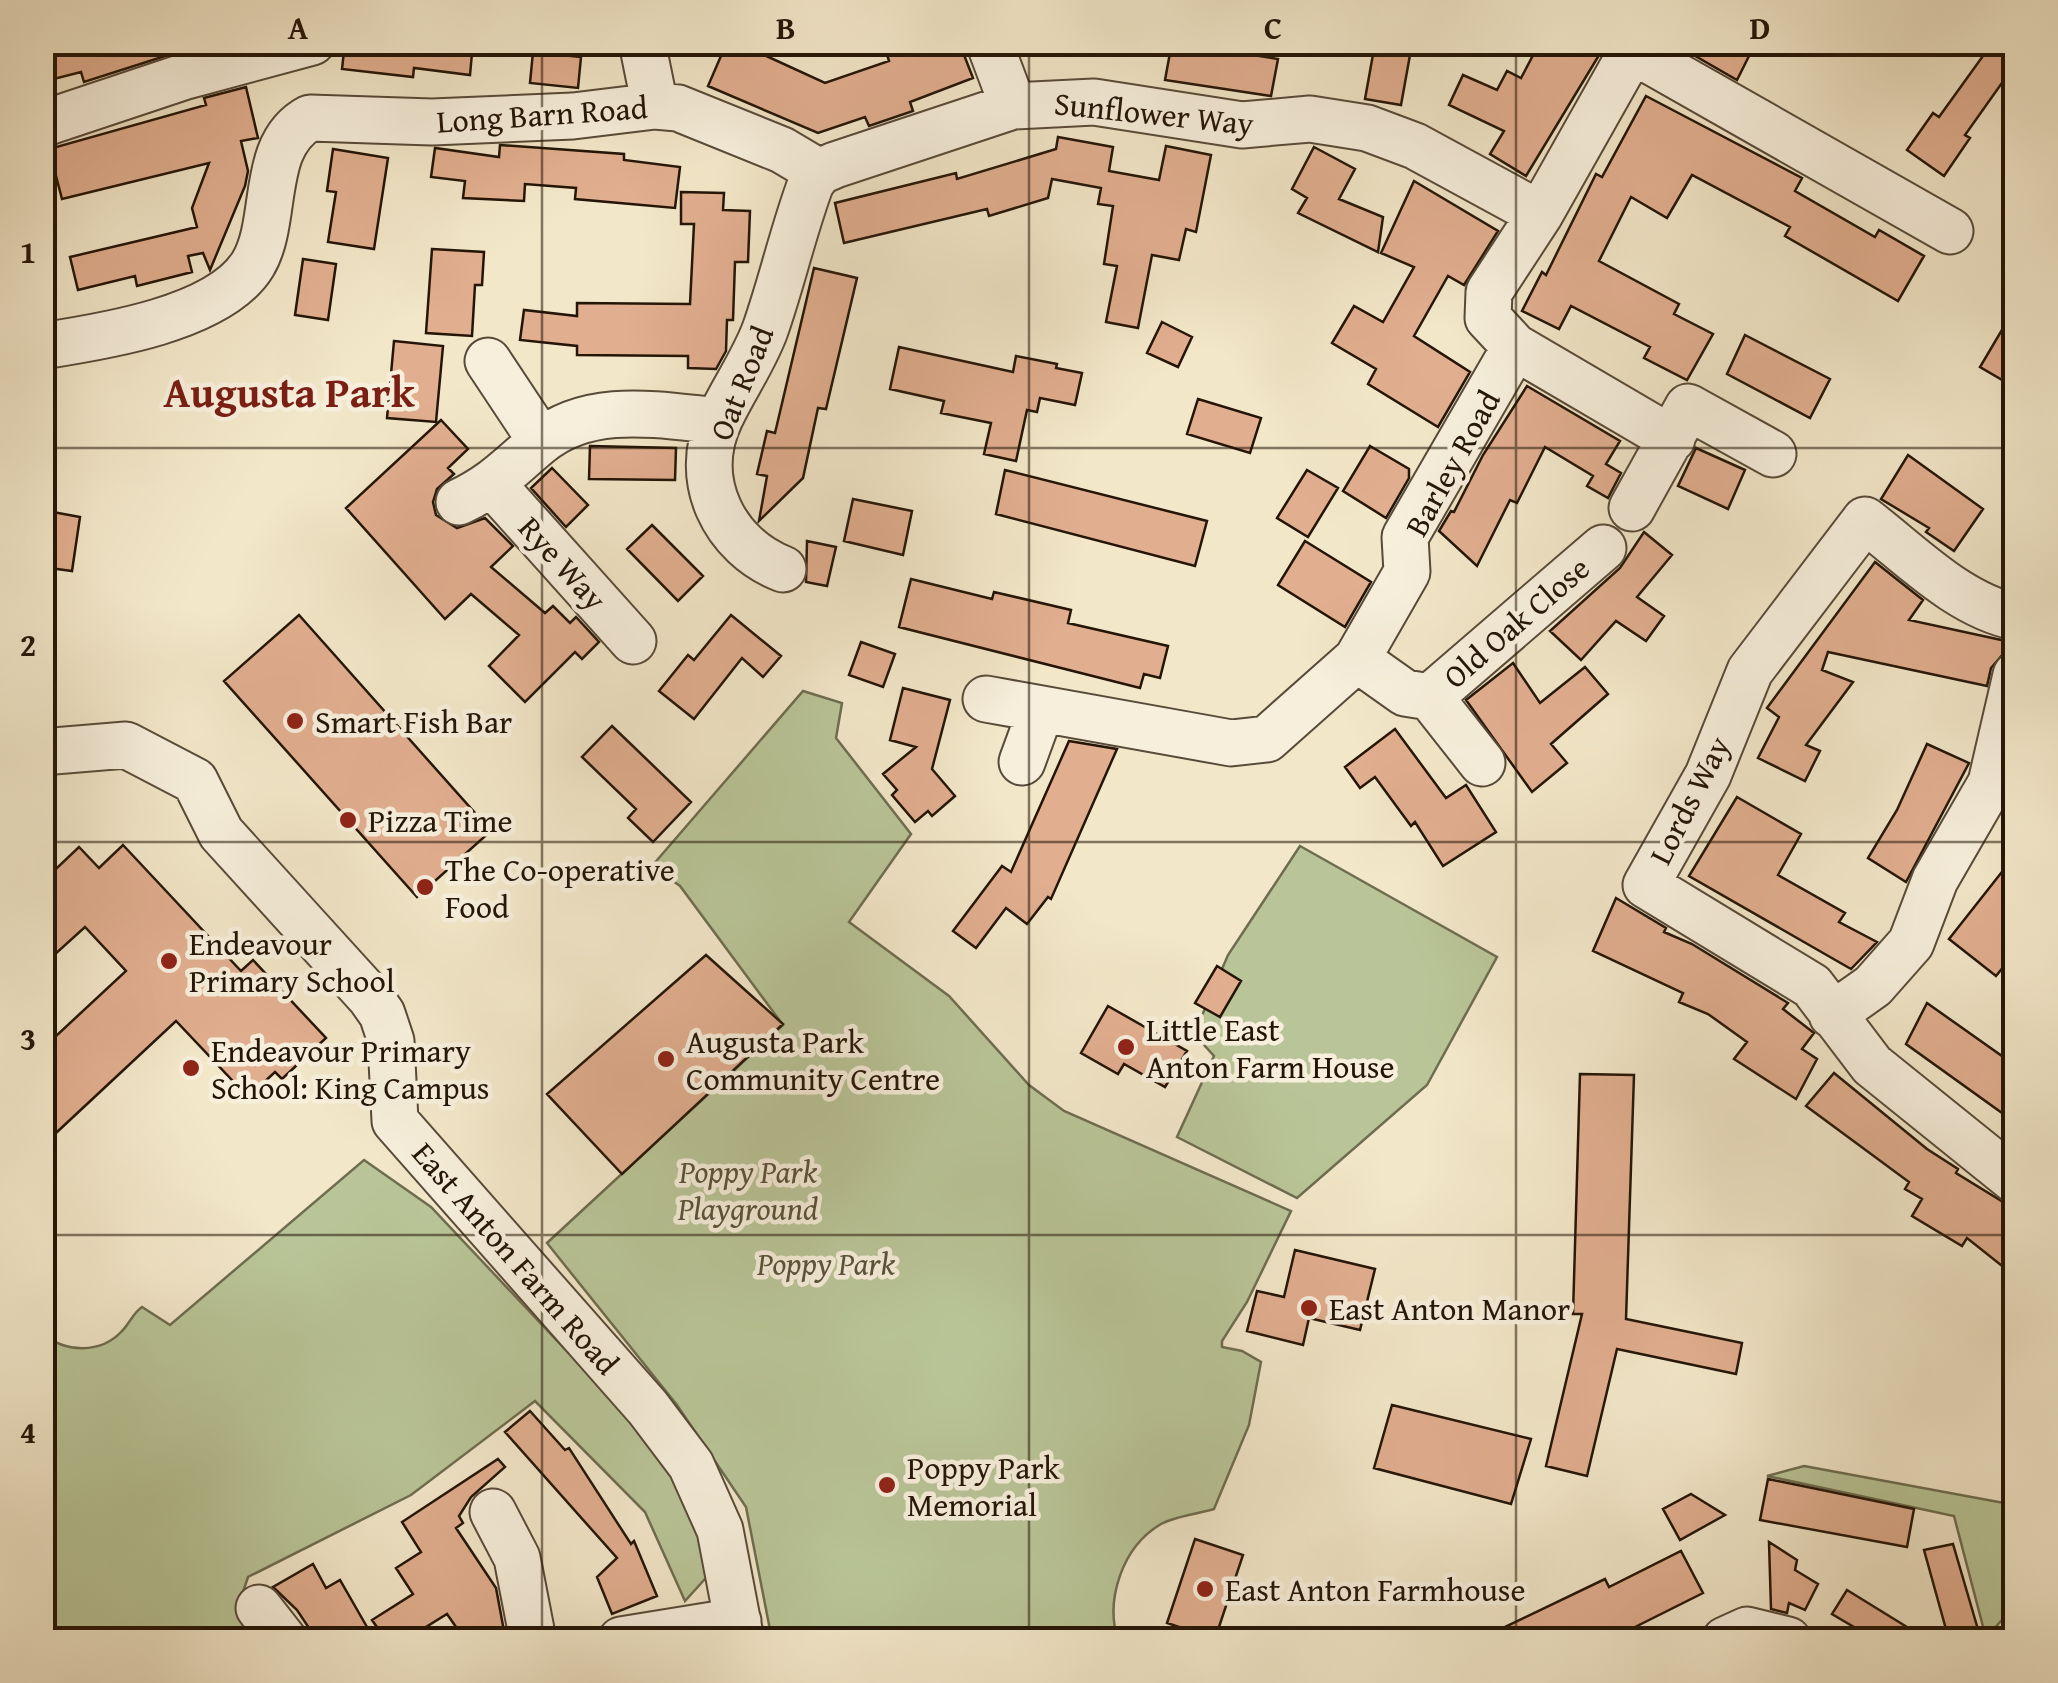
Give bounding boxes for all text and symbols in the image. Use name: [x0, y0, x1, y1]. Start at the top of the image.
text: A: [288, 4, 309, 51]
text: B: [776, 4, 796, 51]
text: C: [1264, 4, 1282, 51]
text: D: [1750, 4, 1770, 51]
street label: Sunflower Way: [1052, 79, 1256, 147]
street label: Long Barn Road: [435, 83, 649, 145]
text: 1: [20, 228, 36, 275]
street label: Oat Road: [697, 319, 785, 447]
district label: Augusta Park: [163, 361, 416, 422]
street label: Barley Road: [1393, 381, 1511, 545]
street label: Rye Way: [508, 505, 618, 621]
street label: Old Oak Close: [1432, 545, 1600, 699]
text: 2: [20, 621, 36, 668]
place label: Smart Fish Bar: [315, 698, 512, 745]
marker: Smart Fish Bar: [284, 710, 306, 732]
street label: Lords Way: [1637, 728, 1741, 872]
place label: Pizza Time: [368, 797, 512, 844]
marker: Pizza Time: [337, 809, 359, 831]
place label: The Co-operative Food: [445, 846, 675, 930]
marker: The Co-operative Food: [414, 876, 436, 898]
place label: Endeavour Primary School: [189, 920, 395, 1004]
marker: Endeavour Primary School: [158, 950, 180, 972]
place label: Little East Anton Farm House: [1146, 1006, 1394, 1090]
text: 3: [20, 1015, 36, 1062]
place label: Augusta Park Community Centre: [686, 1018, 940, 1102]
place label: Endeavour Primary School: King Campus: [211, 1027, 490, 1111]
marker: Little East Anton Farm House: [1115, 1036, 1137, 1058]
marker: Augusta Park Community Centre: [655, 1048, 677, 1070]
marker: Endeavour Primary School: King Campus: [180, 1057, 202, 1079]
street label: East Anton Farm Road: [401, 1131, 631, 1385]
park label: Poppy Park Playground: [677, 1148, 818, 1232]
park label: Poppy Park: [756, 1240, 895, 1287]
place label: East Anton Manor: [1329, 1285, 1570, 1332]
marker: East Anton Manor: [1298, 1297, 1320, 1319]
text: 4: [20, 1408, 36, 1455]
place label: Poppy Park Memorial: [907, 1444, 1061, 1528]
marker: Poppy Park Memorial: [876, 1474, 898, 1496]
place label: East Anton Farmhouse: [1225, 1566, 1526, 1613]
marker: East Anton Farmhouse: [1194, 1578, 1216, 1600]

